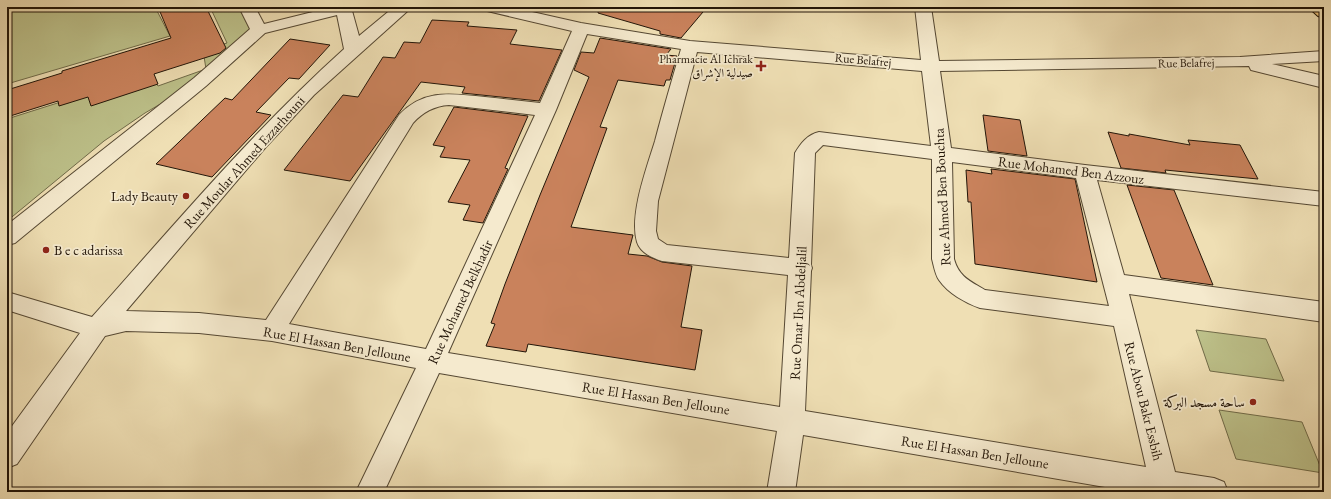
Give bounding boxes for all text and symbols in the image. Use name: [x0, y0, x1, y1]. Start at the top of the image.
street label: Rue Belafrej: [834, 50, 892, 70]
place label: Pharmacie Al Ichrak صيدلية الإشراق: [659, 51, 753, 82]
street label: Rue Belafrej: [1158, 55, 1214, 71]
marker: Pharmacie Al Ichrak صيدلية الإشراق: [756, 61, 766, 71]
street label: Rue Moular Ahmed Ezzarhouni: [180, 91, 309, 232]
street label: Rue Ahmed Ben Bouchta: [929, 127, 955, 266]
street label: Rue Mohamed Ben Azzouz: [997, 152, 1146, 188]
place label: Lady Beauty: [111, 187, 179, 205]
marker: Lady Beauty: [181, 191, 191, 201]
street label: Rue Mohamed Belkhadir: [423, 237, 497, 367]
place label: B e c adarissa: [54, 241, 123, 259]
marker: B e c adarissa: [41, 245, 51, 255]
street label: Rue Omar Ibn Abdeljalil: [786, 245, 811, 380]
street label: Rue El Hassan Ben Jelloune: [262, 322, 413, 366]
street label: Rue Abou Bakr Essbih: [1120, 340, 1168, 462]
street label: Rue El Hassan Ben Jelloune: [581, 377, 732, 419]
place label: ساحة مسجد البركة: [1163, 393, 1245, 411]
marker: ساحة مسجد البركة: [1248, 397, 1258, 407]
street label: Rue El Hassan Ben Jelloune: [900, 431, 1051, 473]

